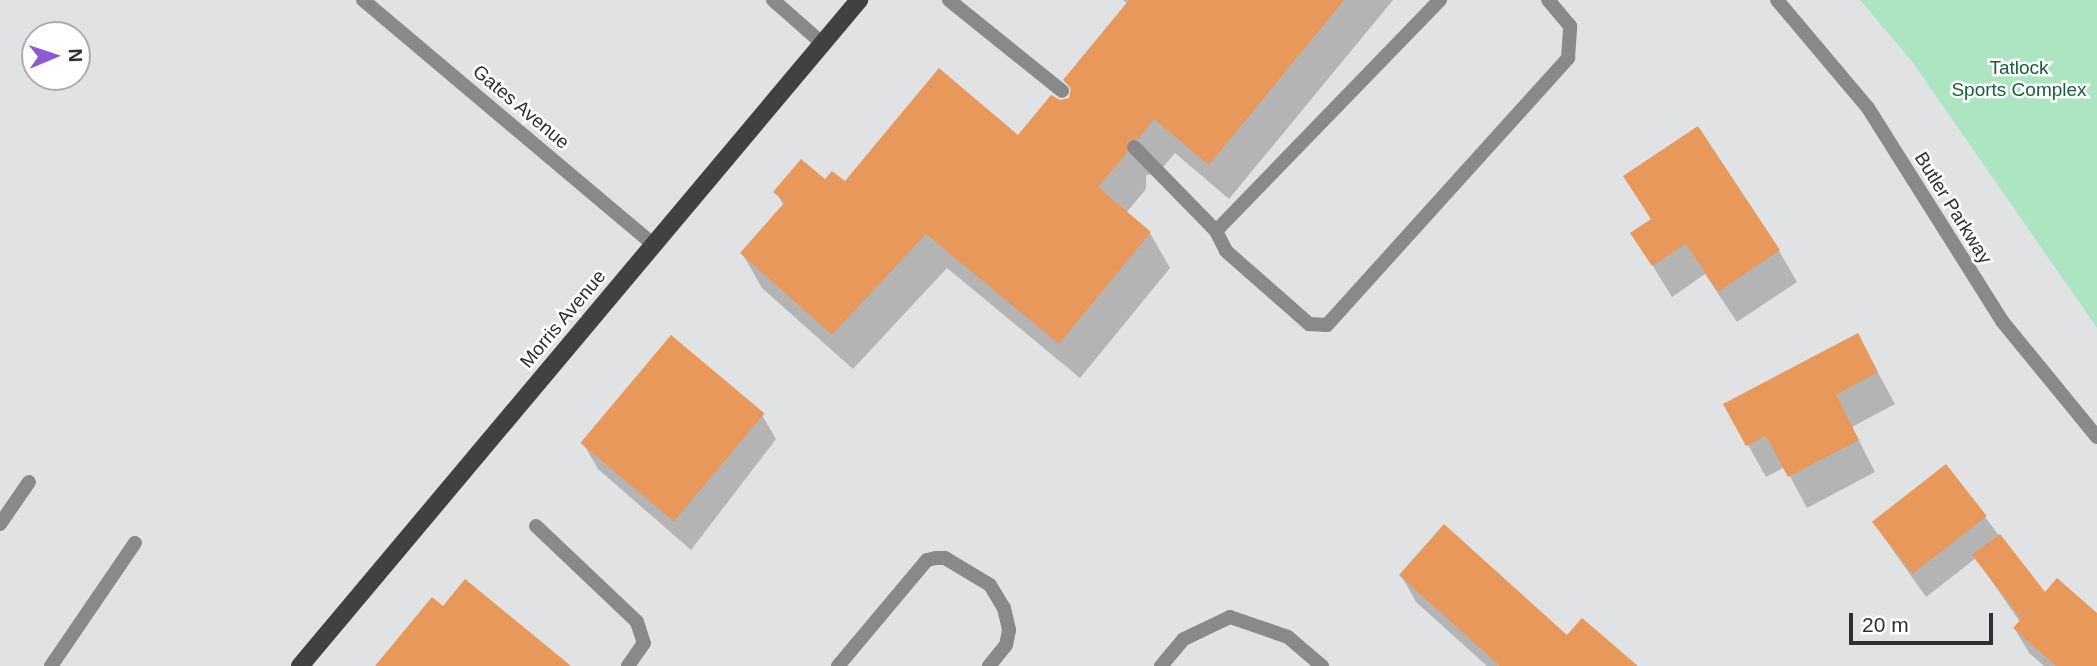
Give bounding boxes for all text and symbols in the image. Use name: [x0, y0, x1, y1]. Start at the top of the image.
north arrow: [21, 21, 91, 91]
text: N: [65, 48, 86, 63]
park label: Tatlock Sports Complex: [1951, 57, 2087, 101]
street label: Gates Avenue: [468, 60, 574, 154]
street label: Butler Parkway: [1909, 148, 1997, 268]
street label: Morris Avenue: [515, 265, 611, 373]
scale bar: [1852, 600, 1996, 644]
text: 20 m: [1862, 613, 1909, 636]

